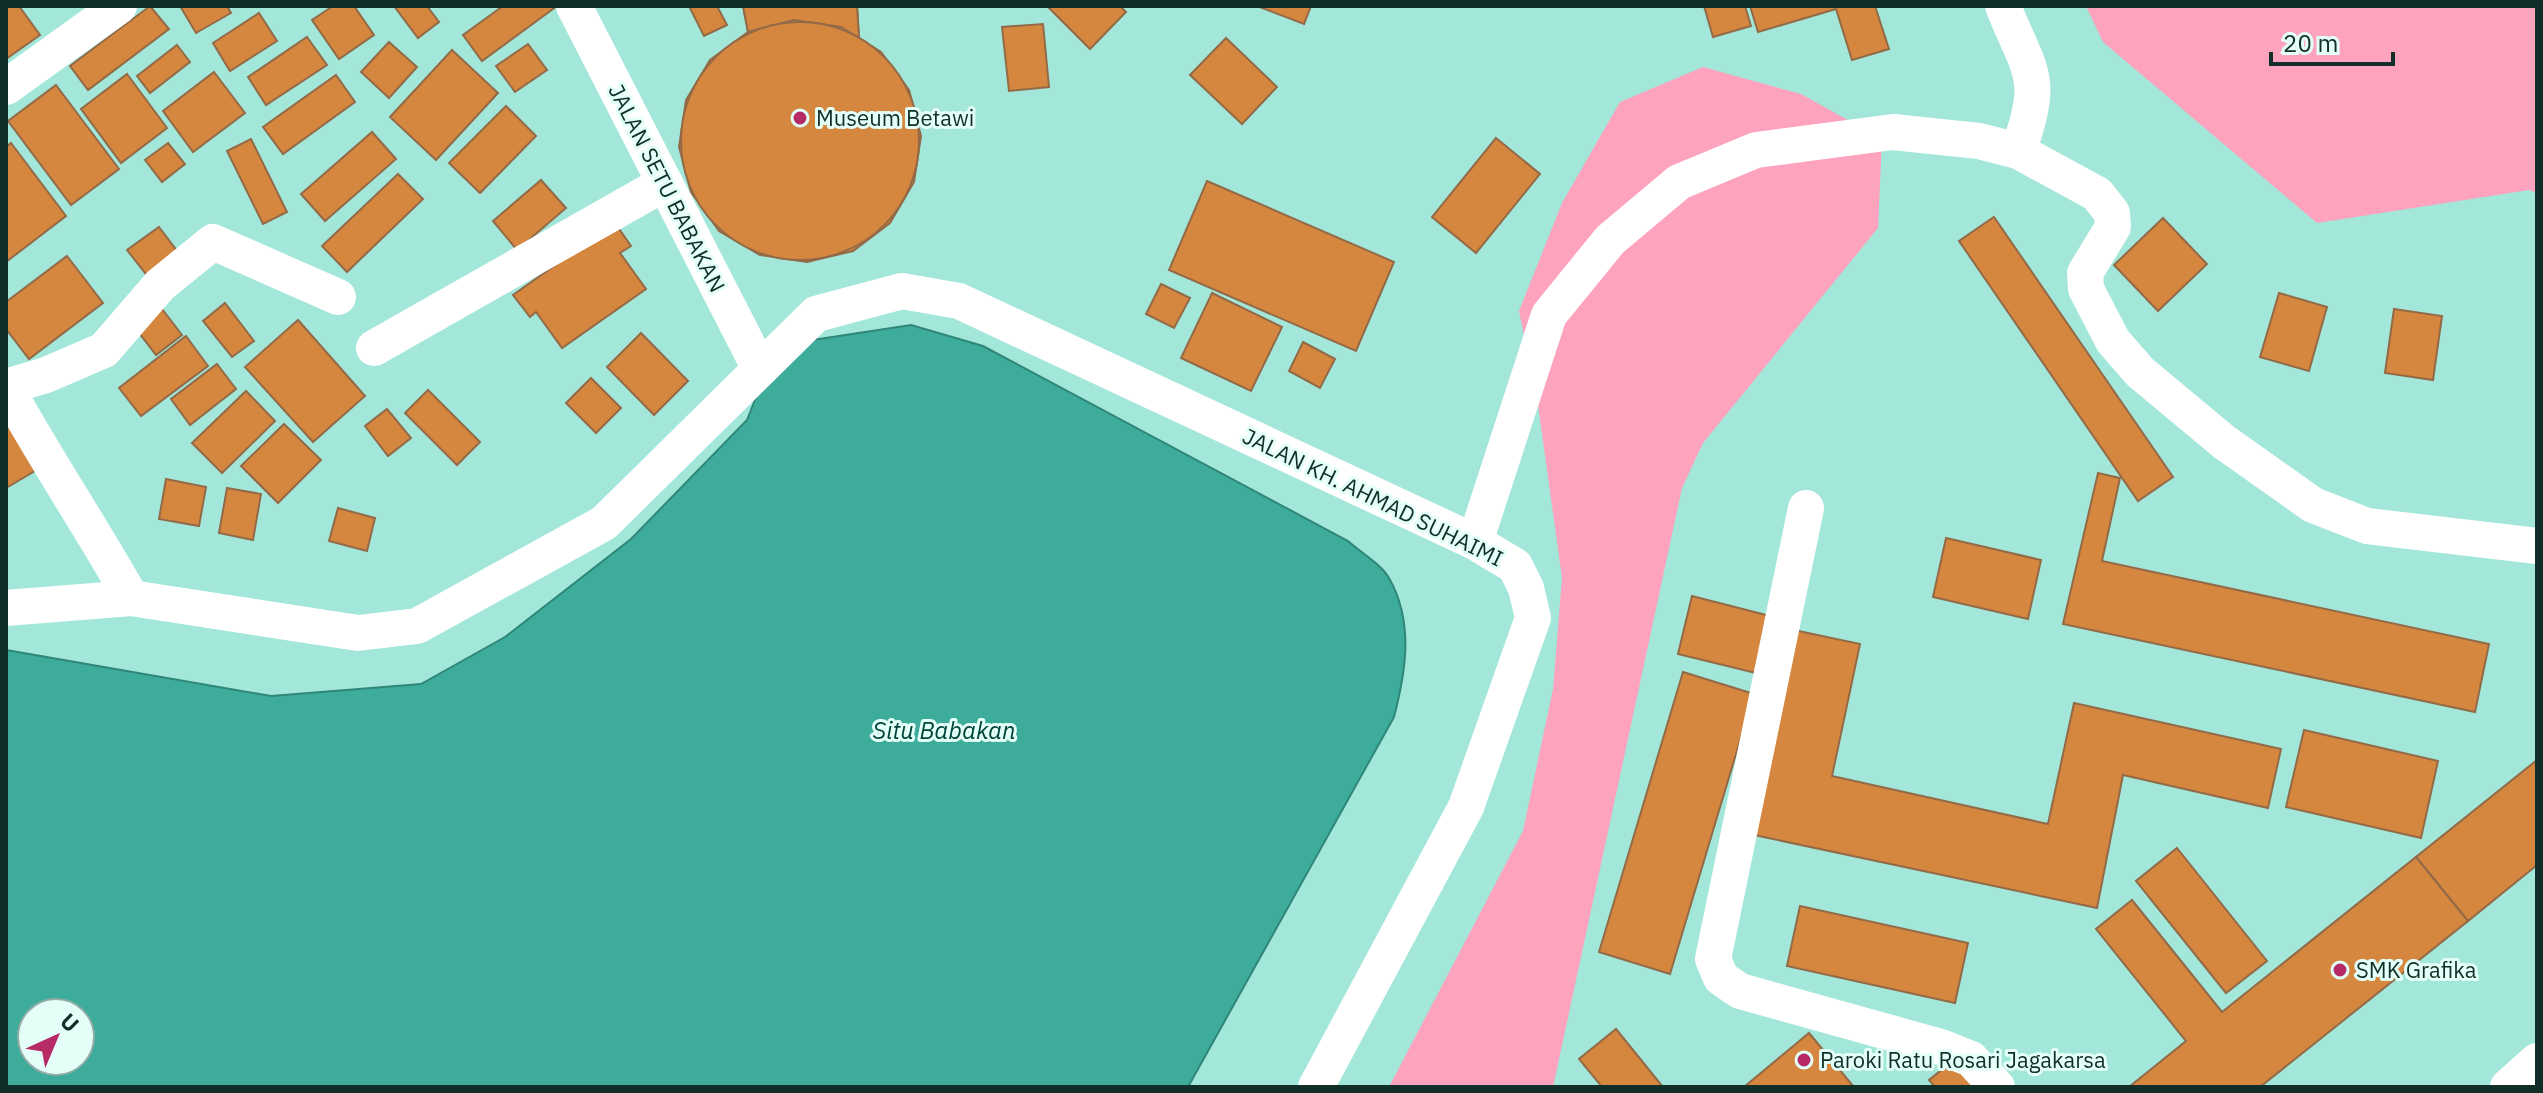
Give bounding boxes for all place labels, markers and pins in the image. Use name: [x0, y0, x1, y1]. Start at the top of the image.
place label: Museum Betawi: [816, 103, 974, 132]
marker: Museum Betawi: [791, 109, 809, 127]
place label: SMK Grafika: [2356, 955, 2477, 984]
marker: SMK Grafika: [2331, 961, 2349, 979]
place label: Paroki Ratu Rosari Jagakarsa: [1820, 1045, 2106, 1074]
marker: Paroki Ratu Rosari Jagakarsa: [1795, 1051, 1813, 1069]

